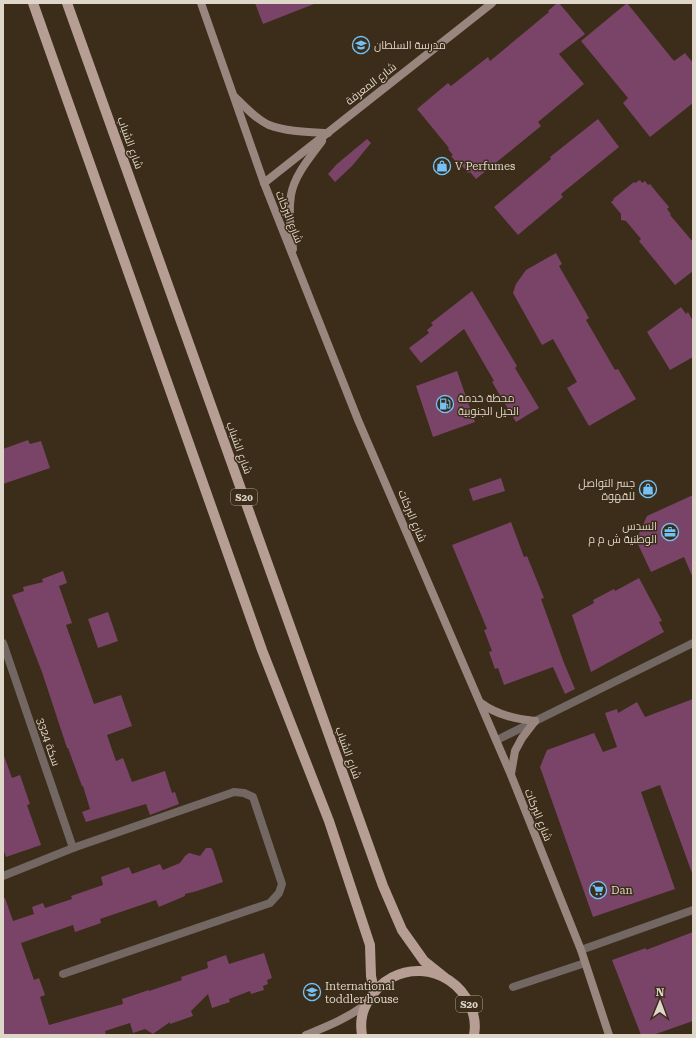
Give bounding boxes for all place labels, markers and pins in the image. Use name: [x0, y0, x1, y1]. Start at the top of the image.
school or university icon: مدرسة السلطان: [351, 35, 371, 55]
place label: مدرسة السلطان: [374, 39, 446, 52]
shop icon: V Perfumes: [432, 156, 452, 176]
place label: V Perfumes: [455, 160, 515, 173]
place label: محطة خدمة الحيل الجنوبية: [458, 392, 519, 418]
fuel station icon: محطة خدمة الحيل الجنوبية: [435, 394, 455, 414]
place label: جسر التواصل للقهوة: [578, 477, 635, 503]
shop icon: جسر التواصل للقهوة: [638, 479, 658, 499]
place label: السدس الوطنیة ش م م: [588, 520, 657, 547]
office icon: السدس الوطنیة ش م م: [660, 522, 680, 542]
supermarket icon: Dan: [588, 880, 608, 900]
place label: Dan: [611, 884, 633, 897]
place label: International toddler house: [325, 980, 399, 1006]
school or university icon: International toddler house: [302, 982, 322, 1002]

